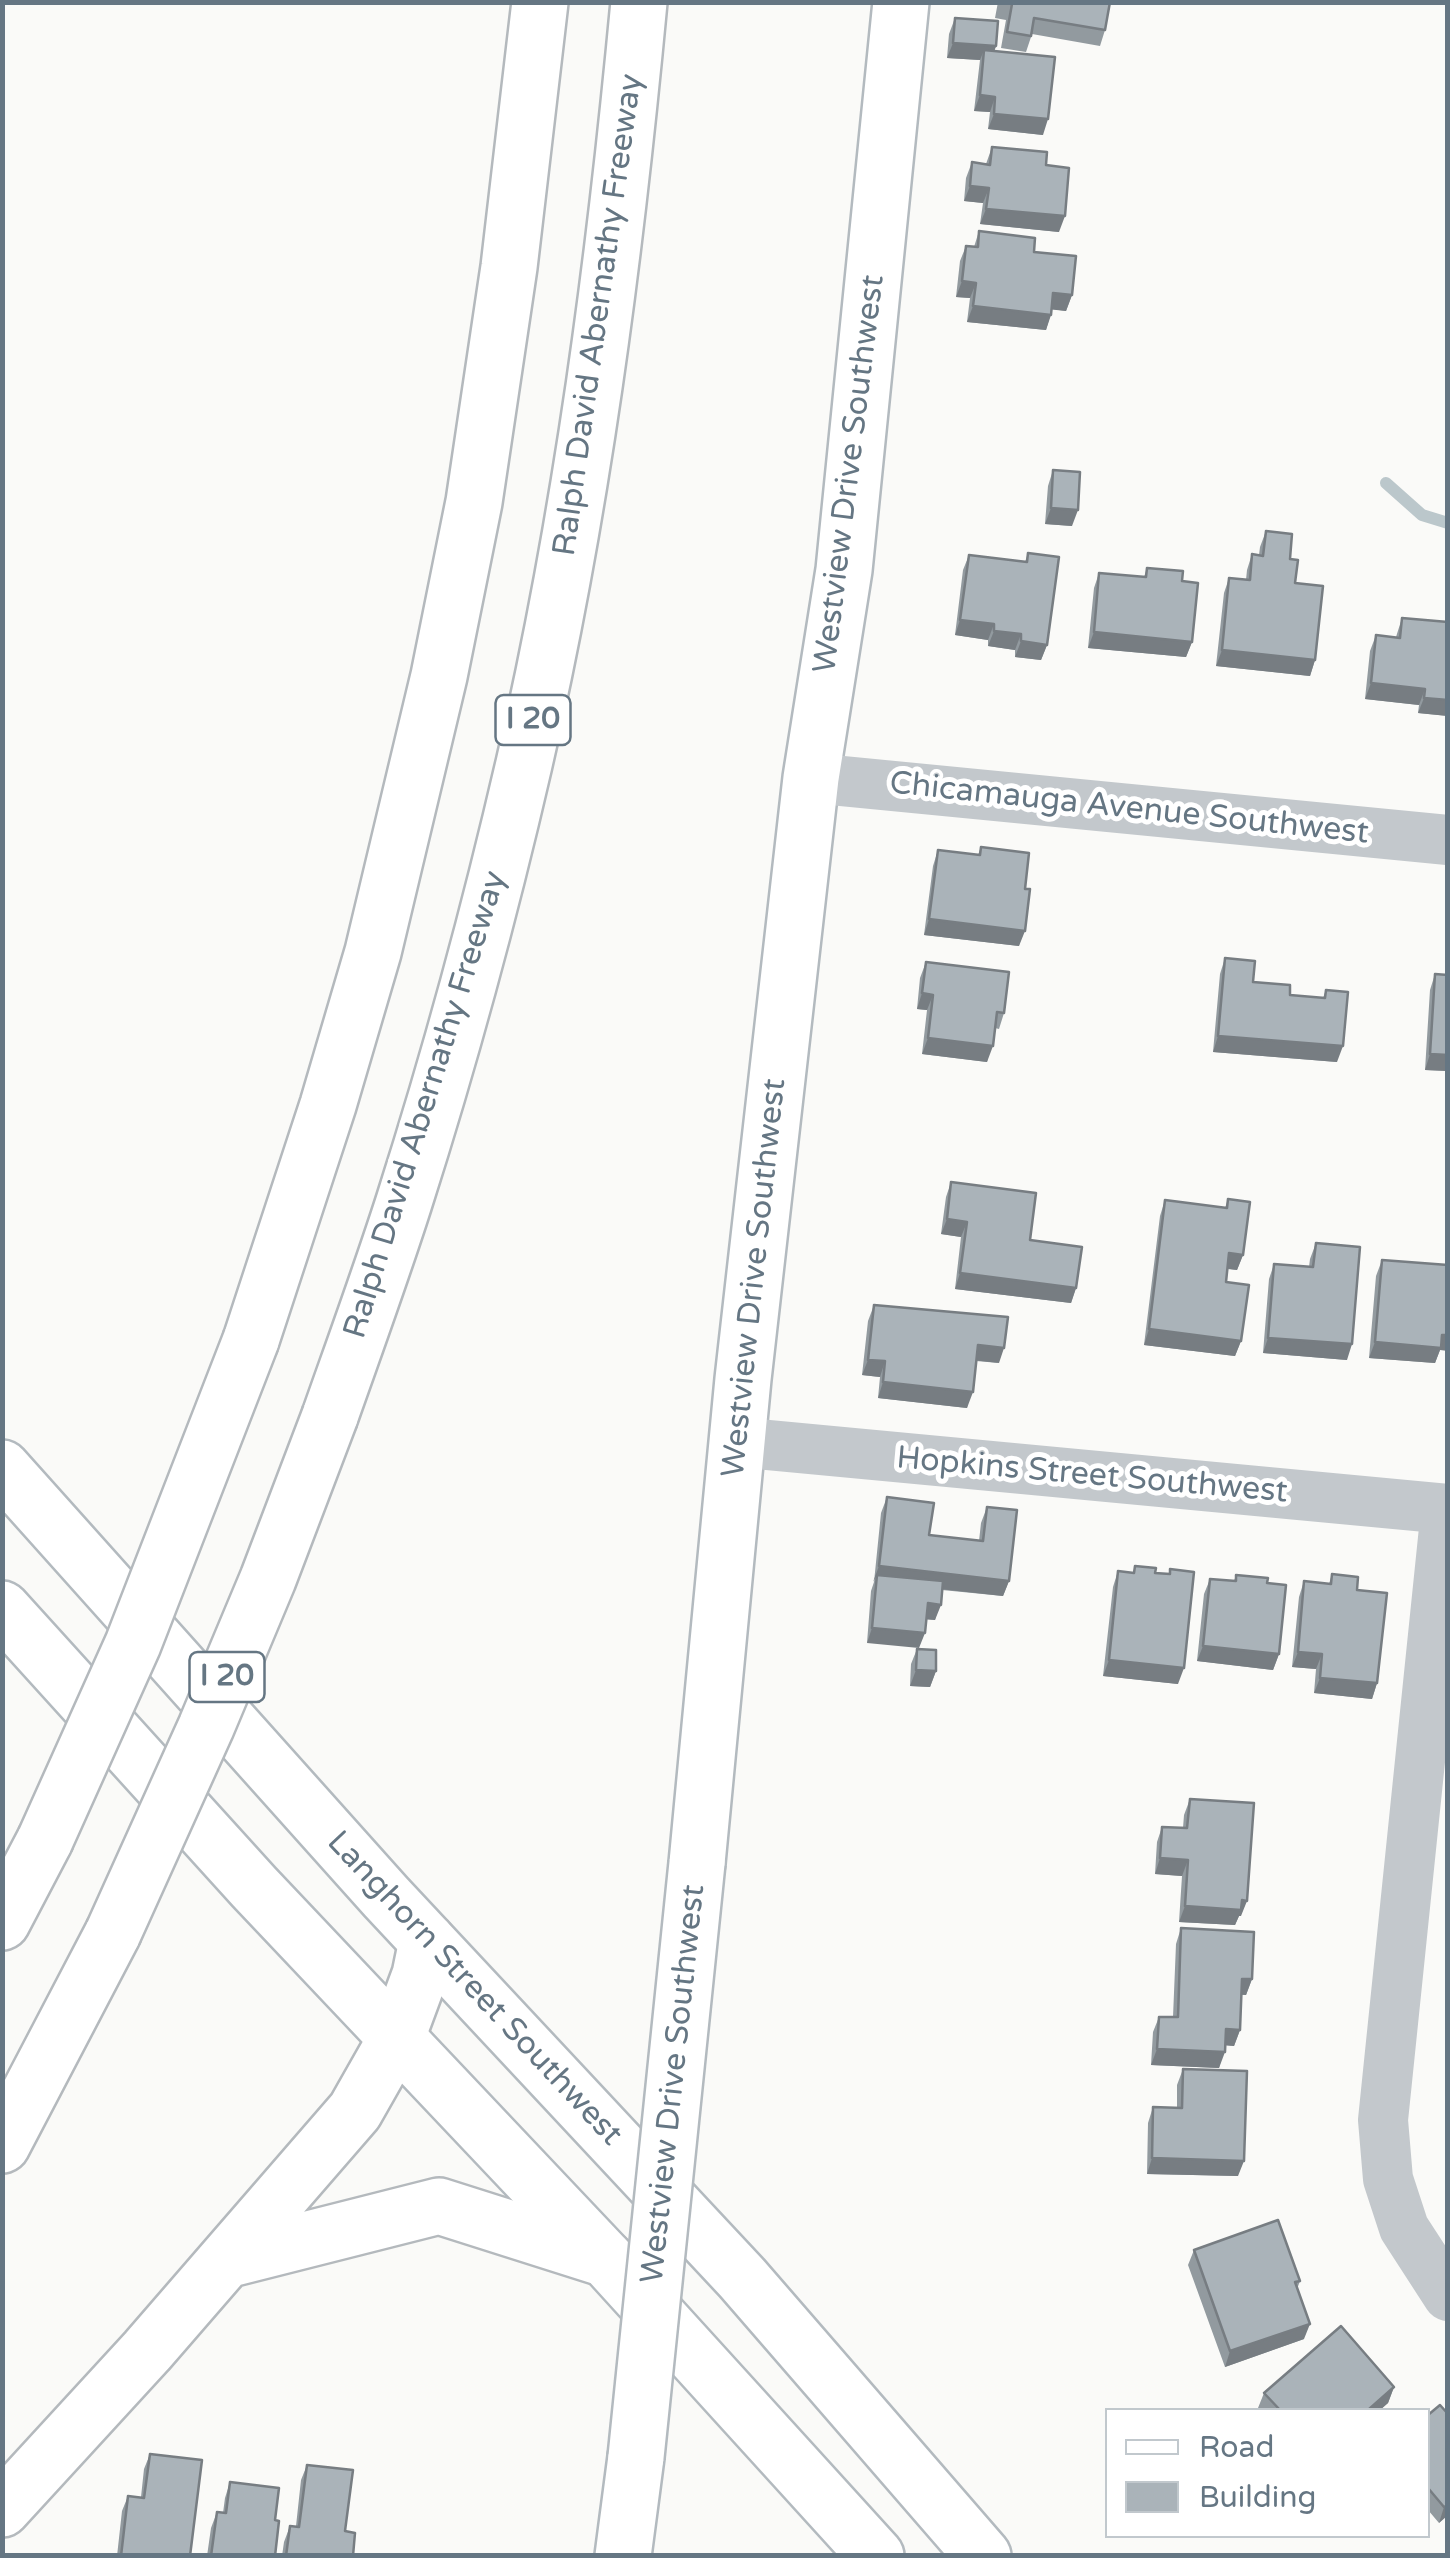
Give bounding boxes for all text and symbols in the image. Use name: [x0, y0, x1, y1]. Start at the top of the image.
street label: Ralph David Abernathy Freeway: [546, 72, 652, 558]
street label: Westview Drive Southwest: [807, 273, 893, 675]
road number: I 20: [496, 695, 570, 745]
street label: Chicamauga Avenue Southwest: [888, 765, 1370, 853]
street label: Ralph David Abernathy Freeway: [337, 867, 515, 1343]
street label: Westview Drive Southwest: [715, 1077, 795, 1479]
street label: Hopkins Street Southwest: [895, 1440, 1289, 1512]
road number: I 20: [190, 1652, 264, 1702]
street label: Langhorn Street Southwest: [318, 1824, 630, 2154]
street label: Westview Drive Southwest: [634, 1883, 714, 2285]
legend: [1105, 2408, 1430, 2538]
text: Road: [1199, 2429, 1274, 2466]
text: Building: [1199, 2479, 1316, 2516]

